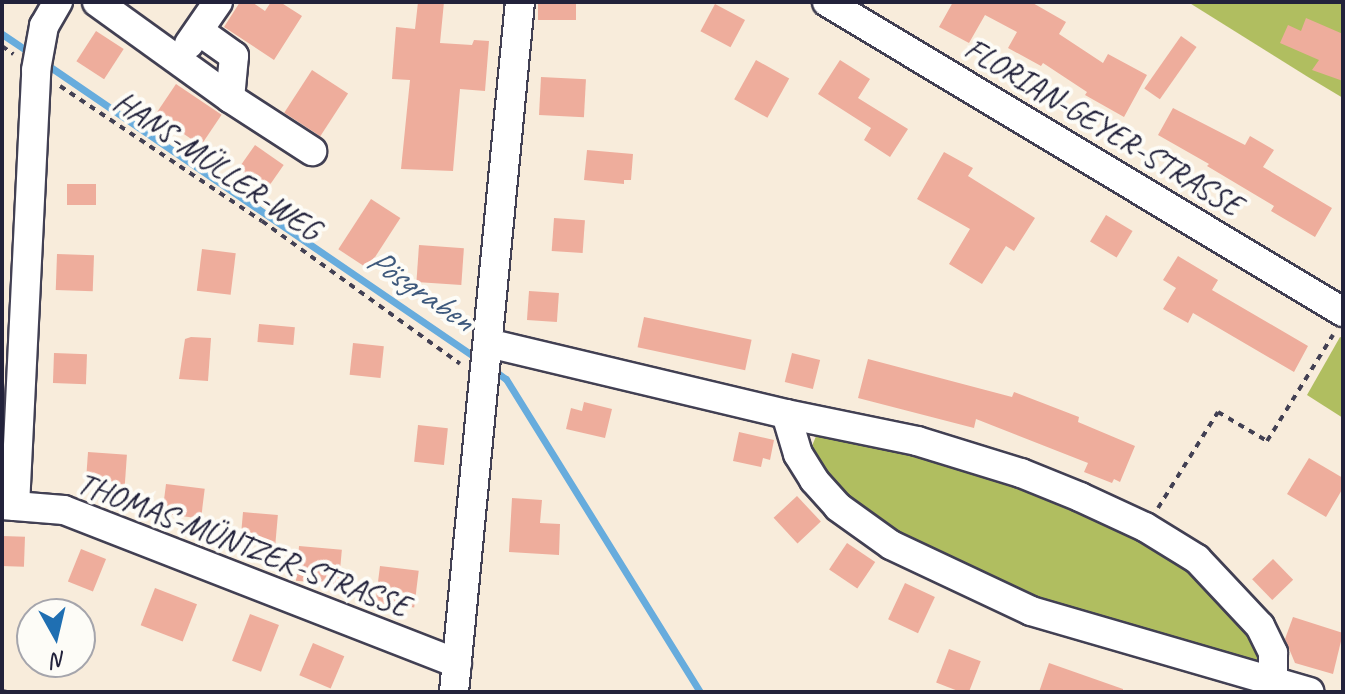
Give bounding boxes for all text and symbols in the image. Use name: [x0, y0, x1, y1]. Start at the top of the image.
street label: FLORIAN-GEYER-STRASSE: [958, 29, 1248, 225]
street label: HANS-MÜLLER-WEG: [106, 83, 328, 249]
water label: Pösgraben: [360, 239, 482, 339]
street label: THOMAS-MÜNTZER-STRASSE: [72, 464, 414, 626]
north arrow: [16, 598, 96, 678]
text: N: [50, 645, 68, 675]

